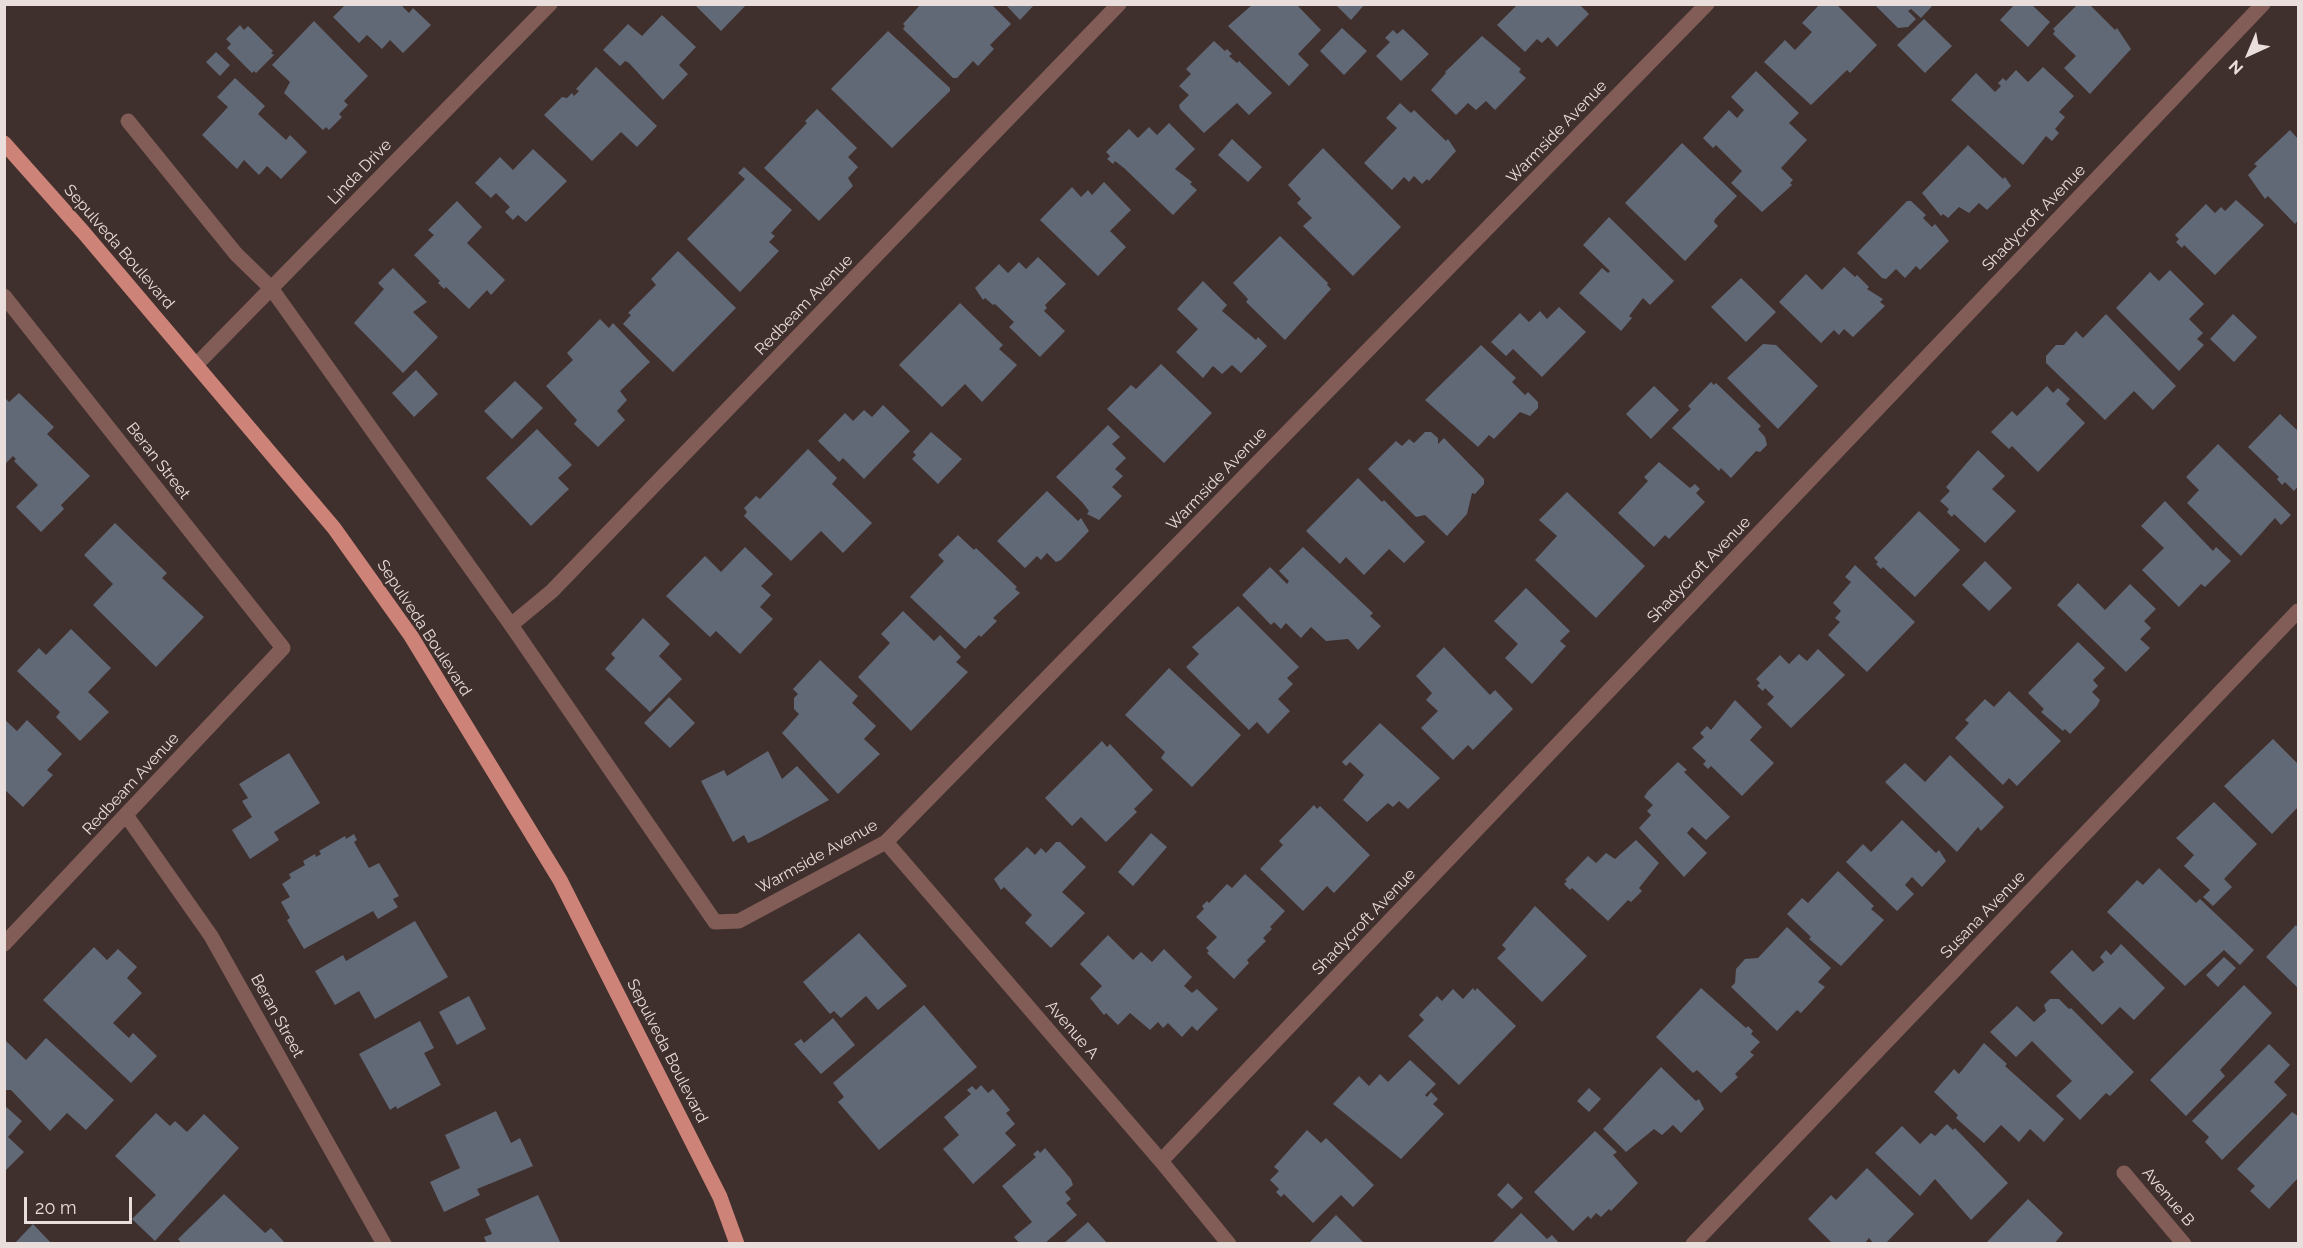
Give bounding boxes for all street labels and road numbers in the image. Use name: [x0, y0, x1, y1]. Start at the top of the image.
street label: Warmside Avenue: [1503, 77, 1611, 187]
street label: Linda Drive: [324, 135, 396, 209]
street label: Shadycroft Avenue: [1978, 161, 2090, 275]
street label: Sepulveda Boulevard: [60, 181, 178, 313]
street label: Redbeam Avenue: [751, 251, 857, 359]
street label: Beran Street: [122, 419, 194, 503]
street label: Warmside Avenue: [1163, 424, 1271, 534]
street label: Shadycroft Avenue: [1643, 513, 1755, 627]
street label: Sepulveda Boulevard: [373, 556, 475, 700]
street label: Redbeam Avenue: [79, 729, 183, 839]
street label: Warmside Avenue: [753, 816, 881, 898]
street label: Shadycroft Avenue: [1308, 865, 1420, 979]
street label: Susana Avenue: [1937, 867, 2029, 963]
street label: Beran Street: [246, 971, 308, 1061]
street label: Sepulveda Boulevard: [622, 976, 712, 1126]
street label: Avenue A: [1041, 997, 1103, 1063]
street label: Avenue B: [2138, 1164, 2198, 1230]

